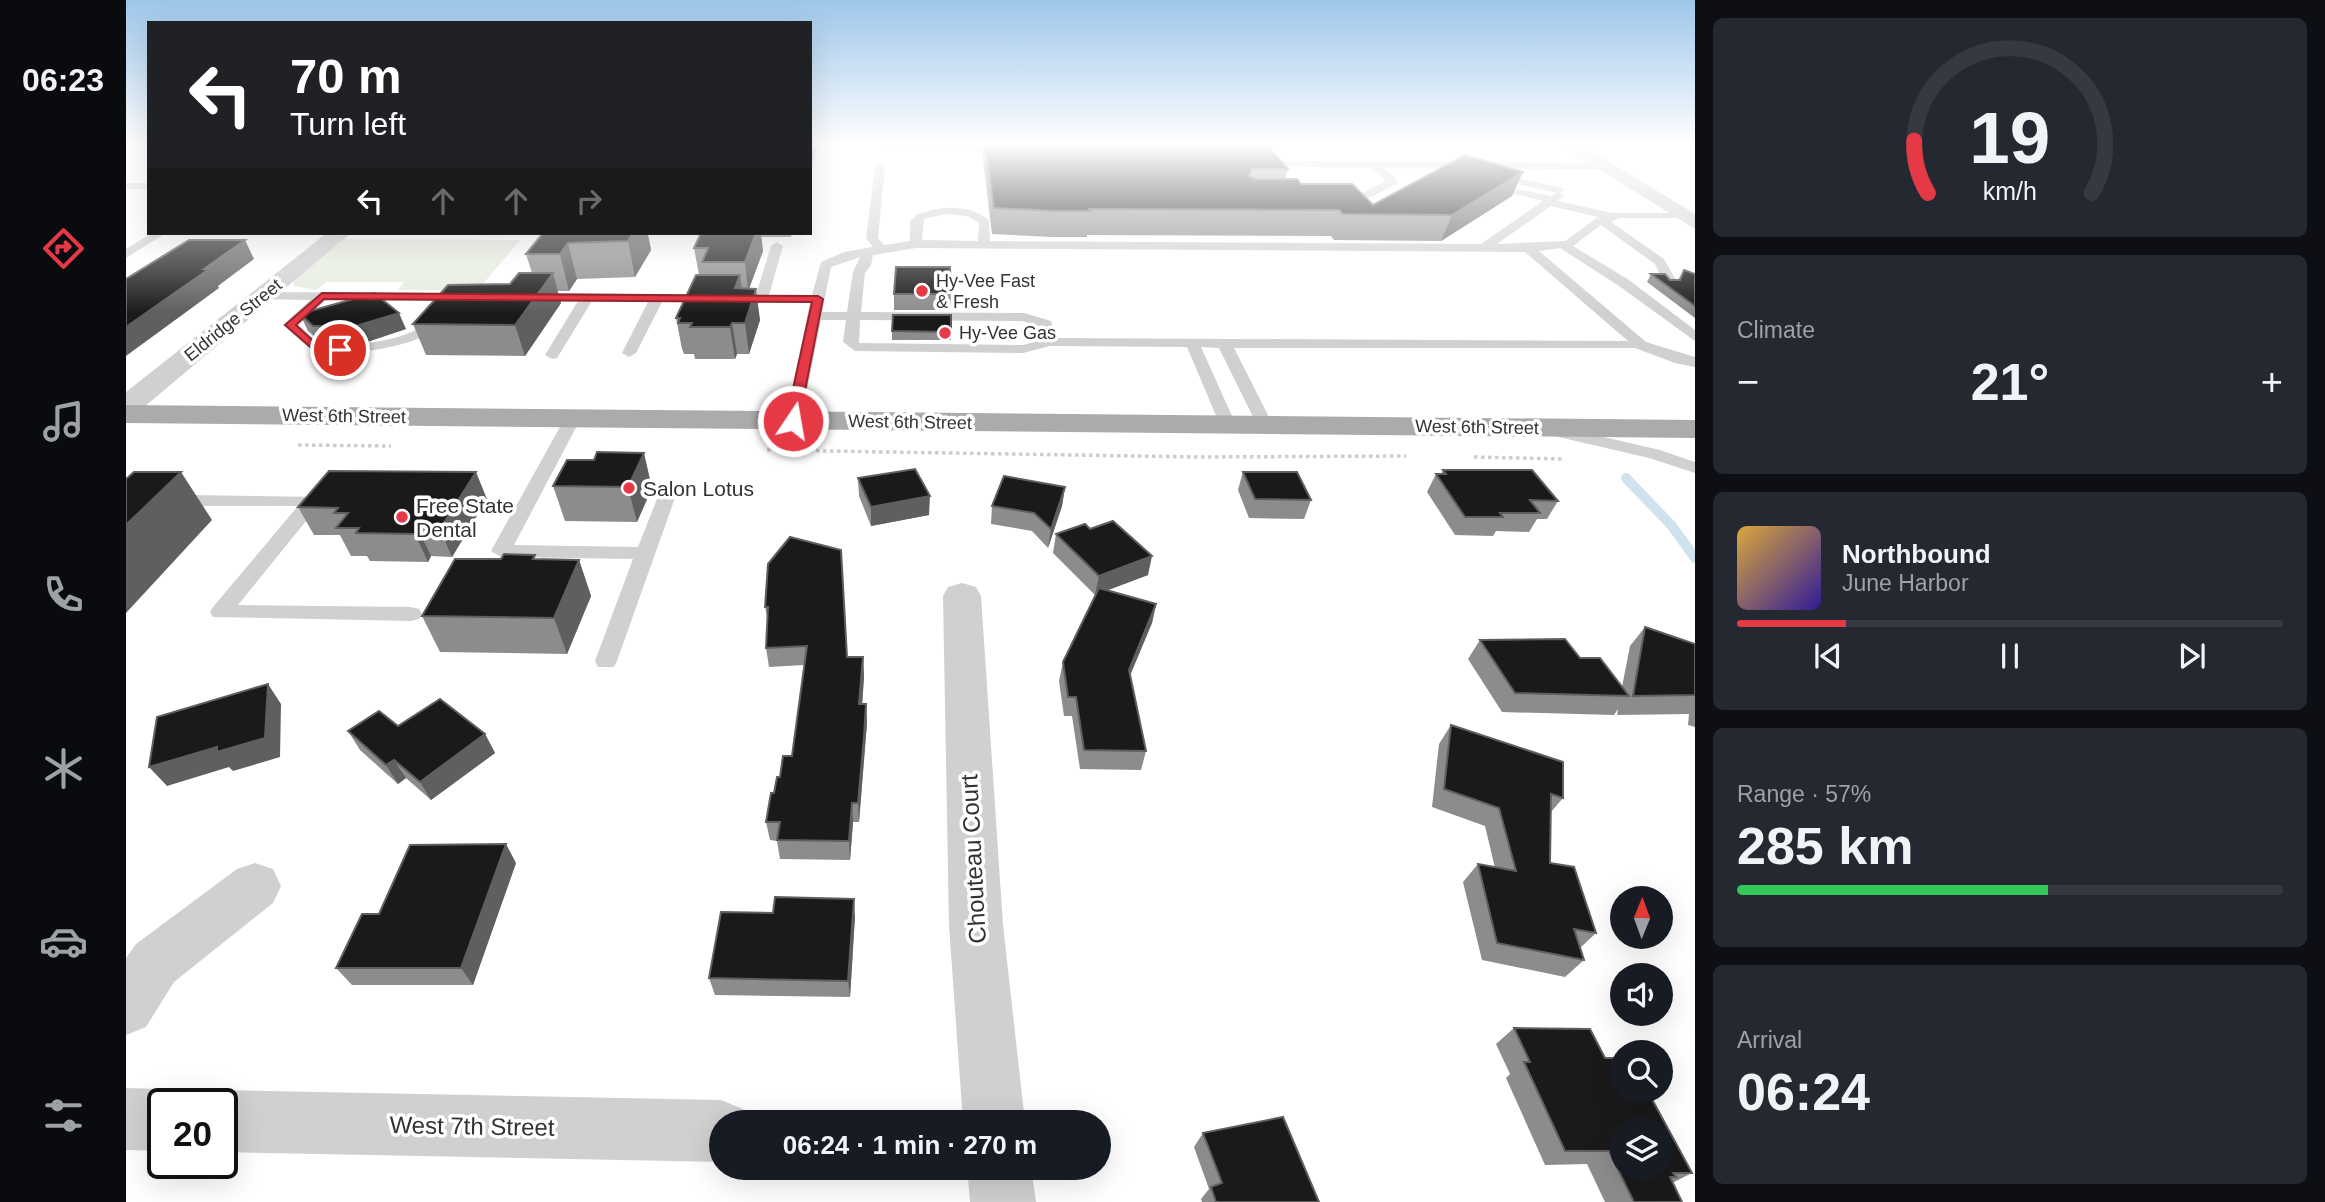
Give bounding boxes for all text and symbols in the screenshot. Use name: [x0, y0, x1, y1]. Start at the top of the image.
icon: left: [175, 49, 266, 140]
text: 70 m: [290, 49, 402, 103]
text: 06:23: [22, 62, 104, 98]
text: 19: [1970, 98, 2050, 179]
text: Turn left: [290, 106, 406, 142]
text: km/h: [1983, 177, 2037, 205]
icon: left: [351, 182, 389, 220]
icon: ahead: [424, 182, 462, 220]
icon: ahead: [497, 182, 535, 220]
icon: right: [570, 182, 608, 220]
icon: directions: [39, 224, 88, 273]
place label: Hy-Vee Fast & Fresh: [936, 271, 1035, 312]
street label: Eldridge Street: [180, 275, 286, 365]
marker: Hy-Vee Fast & Fresh: [914, 283, 930, 299]
text: Climate: [1737, 317, 1815, 343]
pin: [310, 320, 370, 380]
place label: Hy-Vee Gas: [959, 323, 1056, 343]
marker: Hy-Vee Gas: [937, 325, 953, 341]
icon: arrive: [321, 331, 359, 369]
text: 21°: [1971, 353, 2049, 411]
text: −: [1737, 361, 1759, 403]
text: +: [2261, 361, 2283, 403]
position arrow: [756, 384, 830, 458]
icon: music: [39, 397, 88, 446]
street label: West 6th Street: [282, 405, 406, 427]
street label: West 6th Street: [848, 411, 972, 433]
street label: West 6th Street: [1415, 416, 1539, 438]
place label: Salon Lotus: [643, 477, 754, 500]
marker: Salon Lotus: [621, 480, 637, 496]
place label: Free State Dental: [416, 494, 514, 541]
marker: Free State Dental: [394, 509, 410, 525]
text: Northbound: [1842, 539, 1991, 569]
icon: phone: [39, 570, 88, 619]
text: June Harbor: [1842, 570, 1969, 596]
icon: previous: [1809, 637, 1847, 675]
icon: pause: [1991, 637, 2029, 675]
icon: next: [2173, 637, 2211, 675]
icon: climate: [39, 744, 88, 793]
street label: Chouteau Court: [955, 773, 991, 944]
text: Range · 57%: [1737, 781, 1871, 807]
text: 285 km: [1737, 817, 1913, 875]
north arrow: [1610, 886, 1673, 948]
map controls: [1610, 886, 1673, 1180]
icon: car: [39, 917, 88, 966]
button: sound: [1610, 963, 1673, 1026]
text: Arrival: [1737, 1027, 1802, 1053]
button: search: [1610, 1040, 1673, 1103]
text: 06:24: [1737, 1063, 1870, 1121]
speed limit sign: 20: [147, 1088, 238, 1179]
icon: filters: [39, 1091, 88, 1140]
street label: West 7th Street: [389, 1111, 555, 1141]
button: layers: [1610, 1117, 1673, 1180]
text: 06:24 · 1 min · 270 m: [783, 1130, 1037, 1160]

